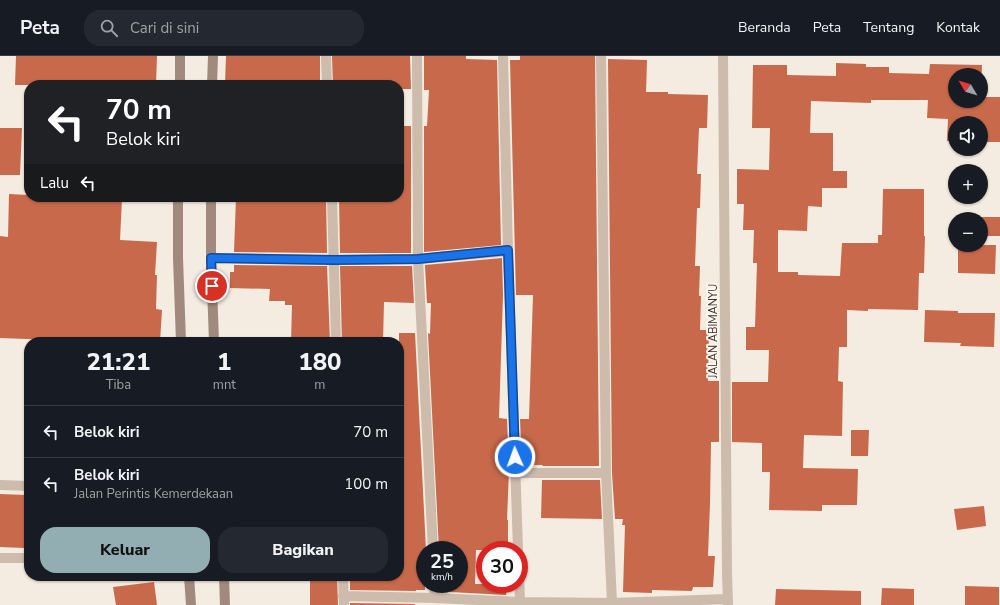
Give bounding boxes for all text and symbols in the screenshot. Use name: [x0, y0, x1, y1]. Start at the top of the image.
search box: [84, 10, 364, 46]
text: Peta: [20, 15, 60, 41]
icon: search: [98, 17, 120, 39]
text: Cari di sini: [130, 18, 199, 38]
text: Beranda: [738, 18, 791, 37]
text: Peta: [813, 18, 841, 37]
text: Tentang: [863, 18, 914, 37]
text: Kontak: [936, 18, 980, 37]
north arrow: [948, 68, 988, 108]
map controls: [948, 68, 988, 252]
text: 70 m: [106, 91, 172, 129]
icon: left: [40, 96, 92, 148]
button: sound: [948, 116, 988, 156]
text: Belok kiri: [106, 127, 180, 151]
button: +: [948, 164, 988, 204]
icon: left: [77, 172, 99, 194]
text: Lalu: [40, 173, 69, 193]
button: −: [948, 212, 988, 252]
pin: [195, 269, 229, 303]
icon: arrive: [201, 275, 223, 297]
street label: JALAN ABIMANYU: [706, 284, 721, 379]
text: 21:21: [86, 346, 150, 378]
text: 1: [217, 346, 232, 378]
text: 180: [298, 346, 342, 378]
text: Tiba: [106, 376, 131, 394]
text: mnt: [213, 376, 236, 394]
text: m: [314, 376, 325, 394]
icon: left: [40, 421, 62, 443]
text: Belok kiri: [74, 422, 139, 442]
text: 70 m: [353, 422, 388, 442]
position arrow: [494, 436, 536, 478]
text: Belok kiri: [74, 465, 139, 485]
icon: left: [40, 473, 62, 495]
text: 100 m: [344, 474, 388, 494]
text: Jalan Perintis Kemerdekaan: [74, 485, 233, 503]
button: Keluar: [40, 527, 210, 573]
button: Bagikan: [218, 527, 388, 573]
speed limit sign: 30: [476, 541, 528, 593]
text: 25: [430, 548, 454, 575]
text: km/h: [431, 570, 453, 584]

